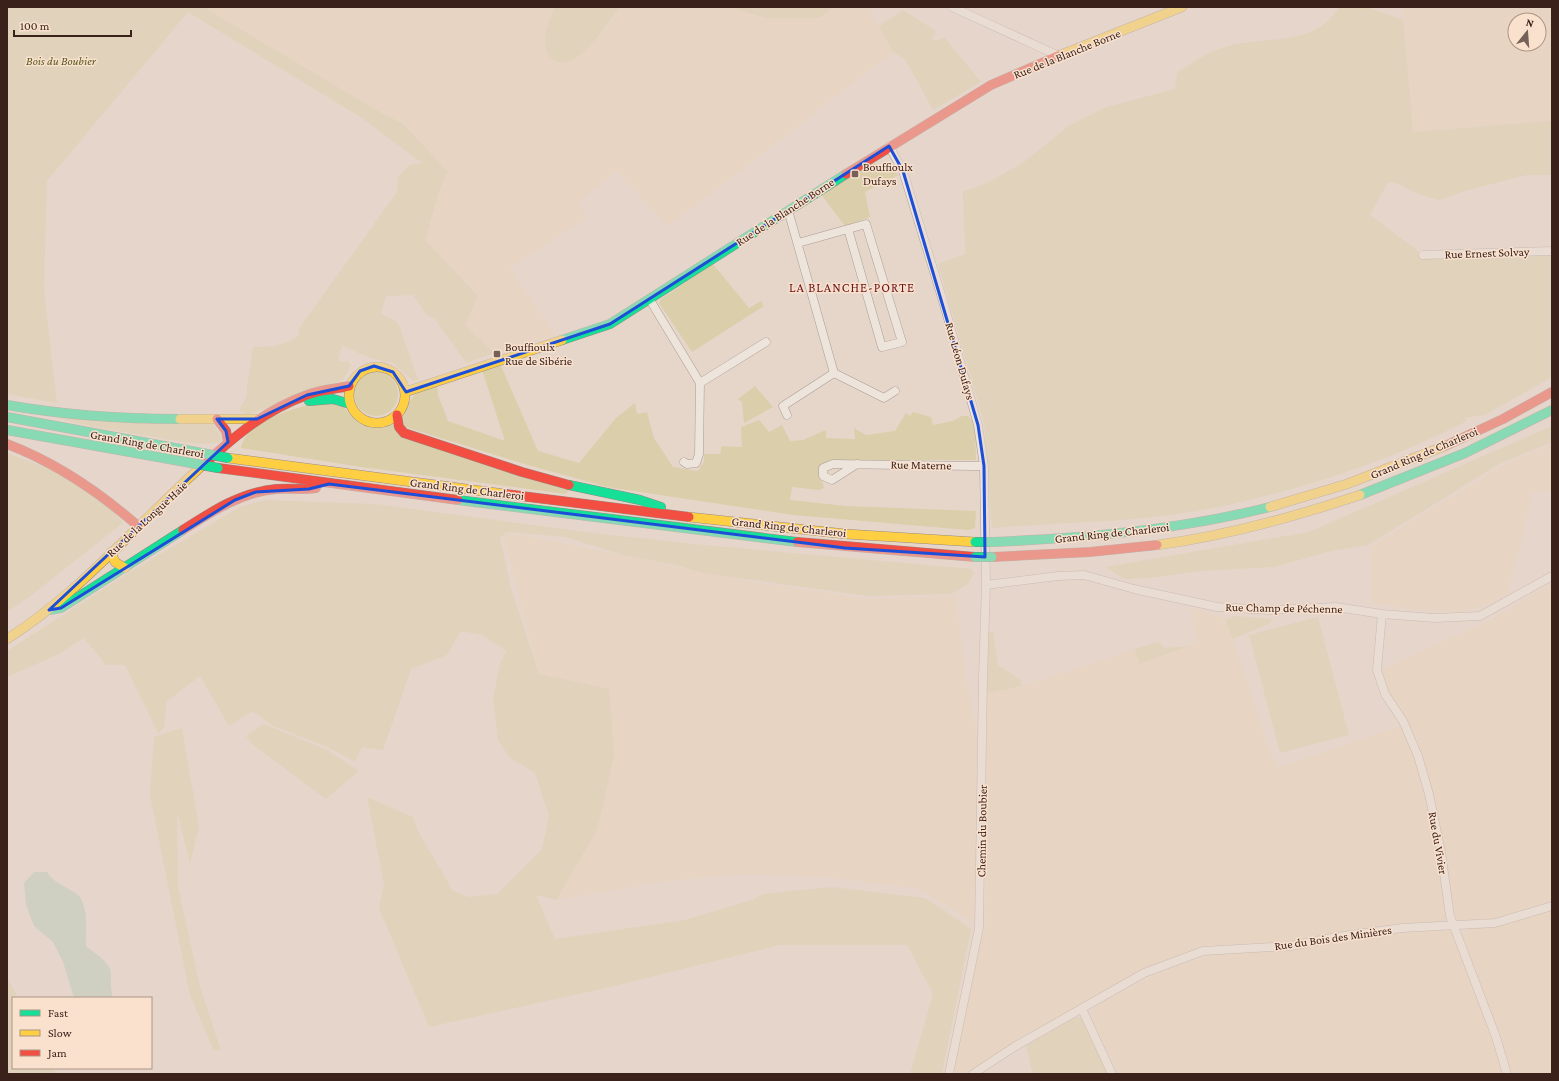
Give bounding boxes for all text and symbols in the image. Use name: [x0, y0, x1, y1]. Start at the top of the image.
scale bar: [14, 12, 131, 38]
north arrow: [1507, 12, 1547, 52]
text: N: [1525, 16, 1536, 29]
text: 100 m: [20, 19, 50, 33]
street label: Rue de la Blanche Borne: [1011, 26, 1123, 82]
park label: Bois du Boubier: [26, 54, 97, 68]
place label: Bouffioulx Dufays: [863, 160, 913, 188]
marker: Bouffioulx Dufays: [850, 169, 860, 179]
street label: Rue de la Blanche Borne: [733, 175, 837, 249]
street label: Rue Ernest Solvay: [1444, 245, 1530, 261]
district label: LA BLANCHE-PORTE: [789, 280, 915, 295]
street label: Rue Léon Dufays: [942, 321, 978, 402]
place label: Bouffioulx Rue de Sibérie: [505, 340, 572, 368]
marker: Bouffioulx Rue de Sibérie: [492, 349, 502, 359]
street label: Grand Ring de Charleroi: [1368, 424, 1480, 482]
street label: Grand Ring de Charleroi: [89, 427, 205, 461]
street label: Rue Materne: [890, 457, 952, 473]
street label: Grand Ring de Charleroi: [409, 475, 525, 503]
street label: Rue de la Longue Haie: [104, 478, 190, 560]
street label: Grand Ring de Charleroi: [731, 514, 847, 540]
street label: Grand Ring de Charleroi: [1054, 520, 1170, 546]
street label: Rue Champ de Péchenne: [1225, 600, 1343, 616]
street label: Chemin du Boubier: [974, 784, 990, 878]
street label: Rue du Vivier: [1426, 811, 1451, 876]
street label: Rue du Bois des Minières: [1273, 923, 1393, 953]
legend: [12, 997, 152, 1069]
text: Fast: [48, 1006, 69, 1020]
text: Slow: [48, 1026, 72, 1040]
text: Jam: [47, 1046, 67, 1060]

